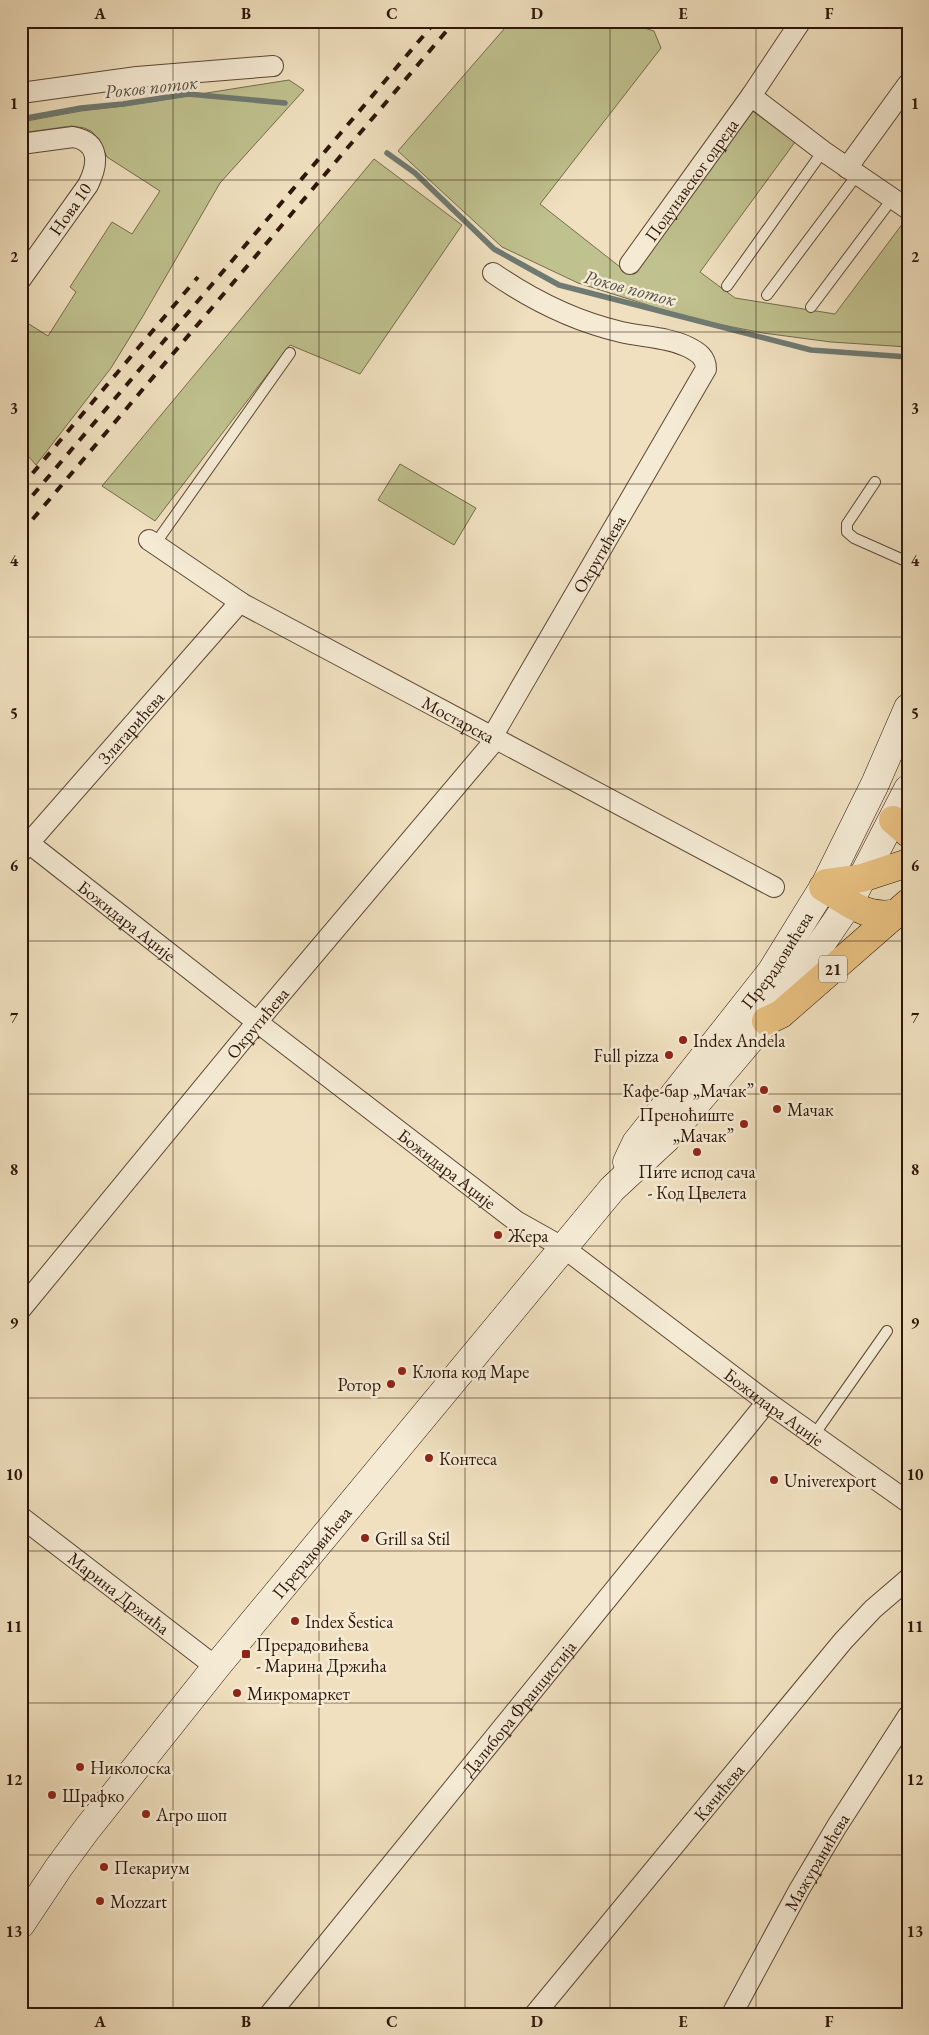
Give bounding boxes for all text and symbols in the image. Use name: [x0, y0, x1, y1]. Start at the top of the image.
text: A: [93, 3, 106, 24]
text: B: [241, 3, 251, 24]
text: C: [386, 3, 398, 24]
text: D: [531, 3, 543, 24]
text: E: [678, 3, 688, 24]
text: F: [825, 3, 834, 24]
water label: Роков поток: [103, 70, 200, 104]
text: 1: [10, 93, 18, 114]
text: 1: [911, 93, 919, 114]
street label: Подунавског одреда: [639, 113, 743, 246]
street label: Нова 10: [44, 178, 97, 240]
text: 2: [10, 246, 19, 267]
text: 2: [911, 246, 920, 267]
water label: Роков поток: [581, 264, 679, 312]
text: 3: [10, 398, 18, 419]
text: 3: [911, 398, 919, 419]
street label: Округићева: [567, 510, 631, 597]
text: 4: [10, 550, 19, 571]
text: 4: [911, 550, 920, 571]
street label: Златарићева: [92, 685, 169, 768]
street label: Мостарска: [418, 690, 499, 748]
text: 5: [10, 703, 18, 724]
text: 5: [911, 703, 919, 724]
text: 6: [10, 855, 19, 876]
text: 6: [911, 855, 920, 876]
street label: Божидара Аџије: [74, 875, 181, 966]
street label: Прерадовићева: [735, 906, 818, 1013]
road number: 21: [819, 956, 847, 982]
street label: Округићева: [220, 981, 294, 1063]
text: 7: [10, 1007, 19, 1028]
text: 7: [911, 1007, 920, 1028]
place label: Index Andela: [693, 1029, 786, 1052]
marker: Index Andela: [677, 1034, 689, 1046]
place label: Full pizza: [594, 1044, 660, 1067]
marker: Full pizza: [663, 1049, 675, 1061]
place label: Кафе-бар „Мачак”: [623, 1079, 754, 1102]
marker: Кафе-бар „Мачак”: [758, 1084, 770, 1096]
place label: Мачак: [787, 1098, 834, 1121]
place label: Преноћиште „Мачак”: [639, 1103, 734, 1147]
marker: Мачак: [771, 1103, 783, 1115]
marker: Преноћиште „Мачак”: [738, 1118, 750, 1130]
street label: Божидара Аџије: [393, 1123, 501, 1214]
marker: Пите испод сача - Код Цвелета: [691, 1146, 703, 1158]
text: 8: [10, 1159, 18, 1180]
text: 8: [911, 1159, 919, 1180]
place label: Пите испод сача - Код Цвелета: [638, 1160, 757, 1204]
place label: Жера: [507, 1224, 549, 1247]
marker: Жера: [492, 1229, 504, 1241]
text: 9: [10, 1312, 19, 1333]
text: 9: [911, 1312, 920, 1333]
place label: Клопа код Маре: [412, 1360, 529, 1383]
street label: Божидара Аџије: [720, 1362, 829, 1451]
marker: Клопа код Маре: [396, 1365, 408, 1377]
place label: Ротор: [337, 1373, 381, 1396]
marker: Ротор: [385, 1378, 397, 1390]
place label: Контеса: [439, 1447, 498, 1470]
marker: Контеса: [423, 1452, 435, 1464]
text: 10: [6, 1464, 23, 1485]
text: 10: [907, 1464, 924, 1485]
place label: Univerexport: [784, 1469, 876, 1492]
marker: Univerexport: [768, 1474, 780, 1486]
street label: Прерадовићева: [266, 1501, 357, 1603]
place label: Grill sa Stil: [375, 1527, 450, 1550]
marker: Grill sa Stil: [359, 1532, 371, 1544]
street label: Марина Држића: [64, 1546, 175, 1640]
place label: Index Šestica: [305, 1610, 394, 1633]
marker: Index Šestica: [289, 1615, 301, 1627]
text: 11: [6, 1616, 22, 1637]
text: 11: [907, 1616, 923, 1637]
place label: Прерадовићева - Марина Држића: [256, 1633, 388, 1677]
street label: Далибора Францистија: [456, 1635, 581, 1781]
marker: Прерадовићева - Марина Држића: [240, 1648, 252, 1660]
place label: Микромаркет: [247, 1682, 350, 1705]
marker: Микромаркет: [231, 1687, 243, 1699]
place label: Николоска: [90, 1756, 172, 1779]
street label: Качићева: [688, 1758, 749, 1825]
marker: Николоска: [74, 1761, 86, 1773]
text: 12: [6, 1769, 23, 1790]
text: 12: [907, 1769, 924, 1790]
place label: Шрафко: [62, 1784, 125, 1807]
marker: Шрафко: [46, 1789, 58, 1801]
place label: Агро шоп: [155, 1803, 227, 1826]
marker: Агро шоп: [140, 1808, 152, 1820]
street label: Мажуранићева: [779, 1808, 854, 1915]
place label: Пекариум: [114, 1856, 190, 1879]
marker: Пекариум: [98, 1861, 110, 1873]
place label: Mozzart: [110, 1890, 167, 1913]
marker: Mozzart: [94, 1895, 106, 1907]
text: 13: [6, 1921, 22, 1942]
text: 13: [907, 1921, 923, 1942]
text: A: [93, 2011, 106, 2032]
text: B: [241, 2011, 251, 2032]
text: C: [386, 2011, 398, 2032]
text: D: [531, 2011, 543, 2032]
text: E: [678, 2011, 688, 2032]
text: F: [825, 2011, 834, 2032]

